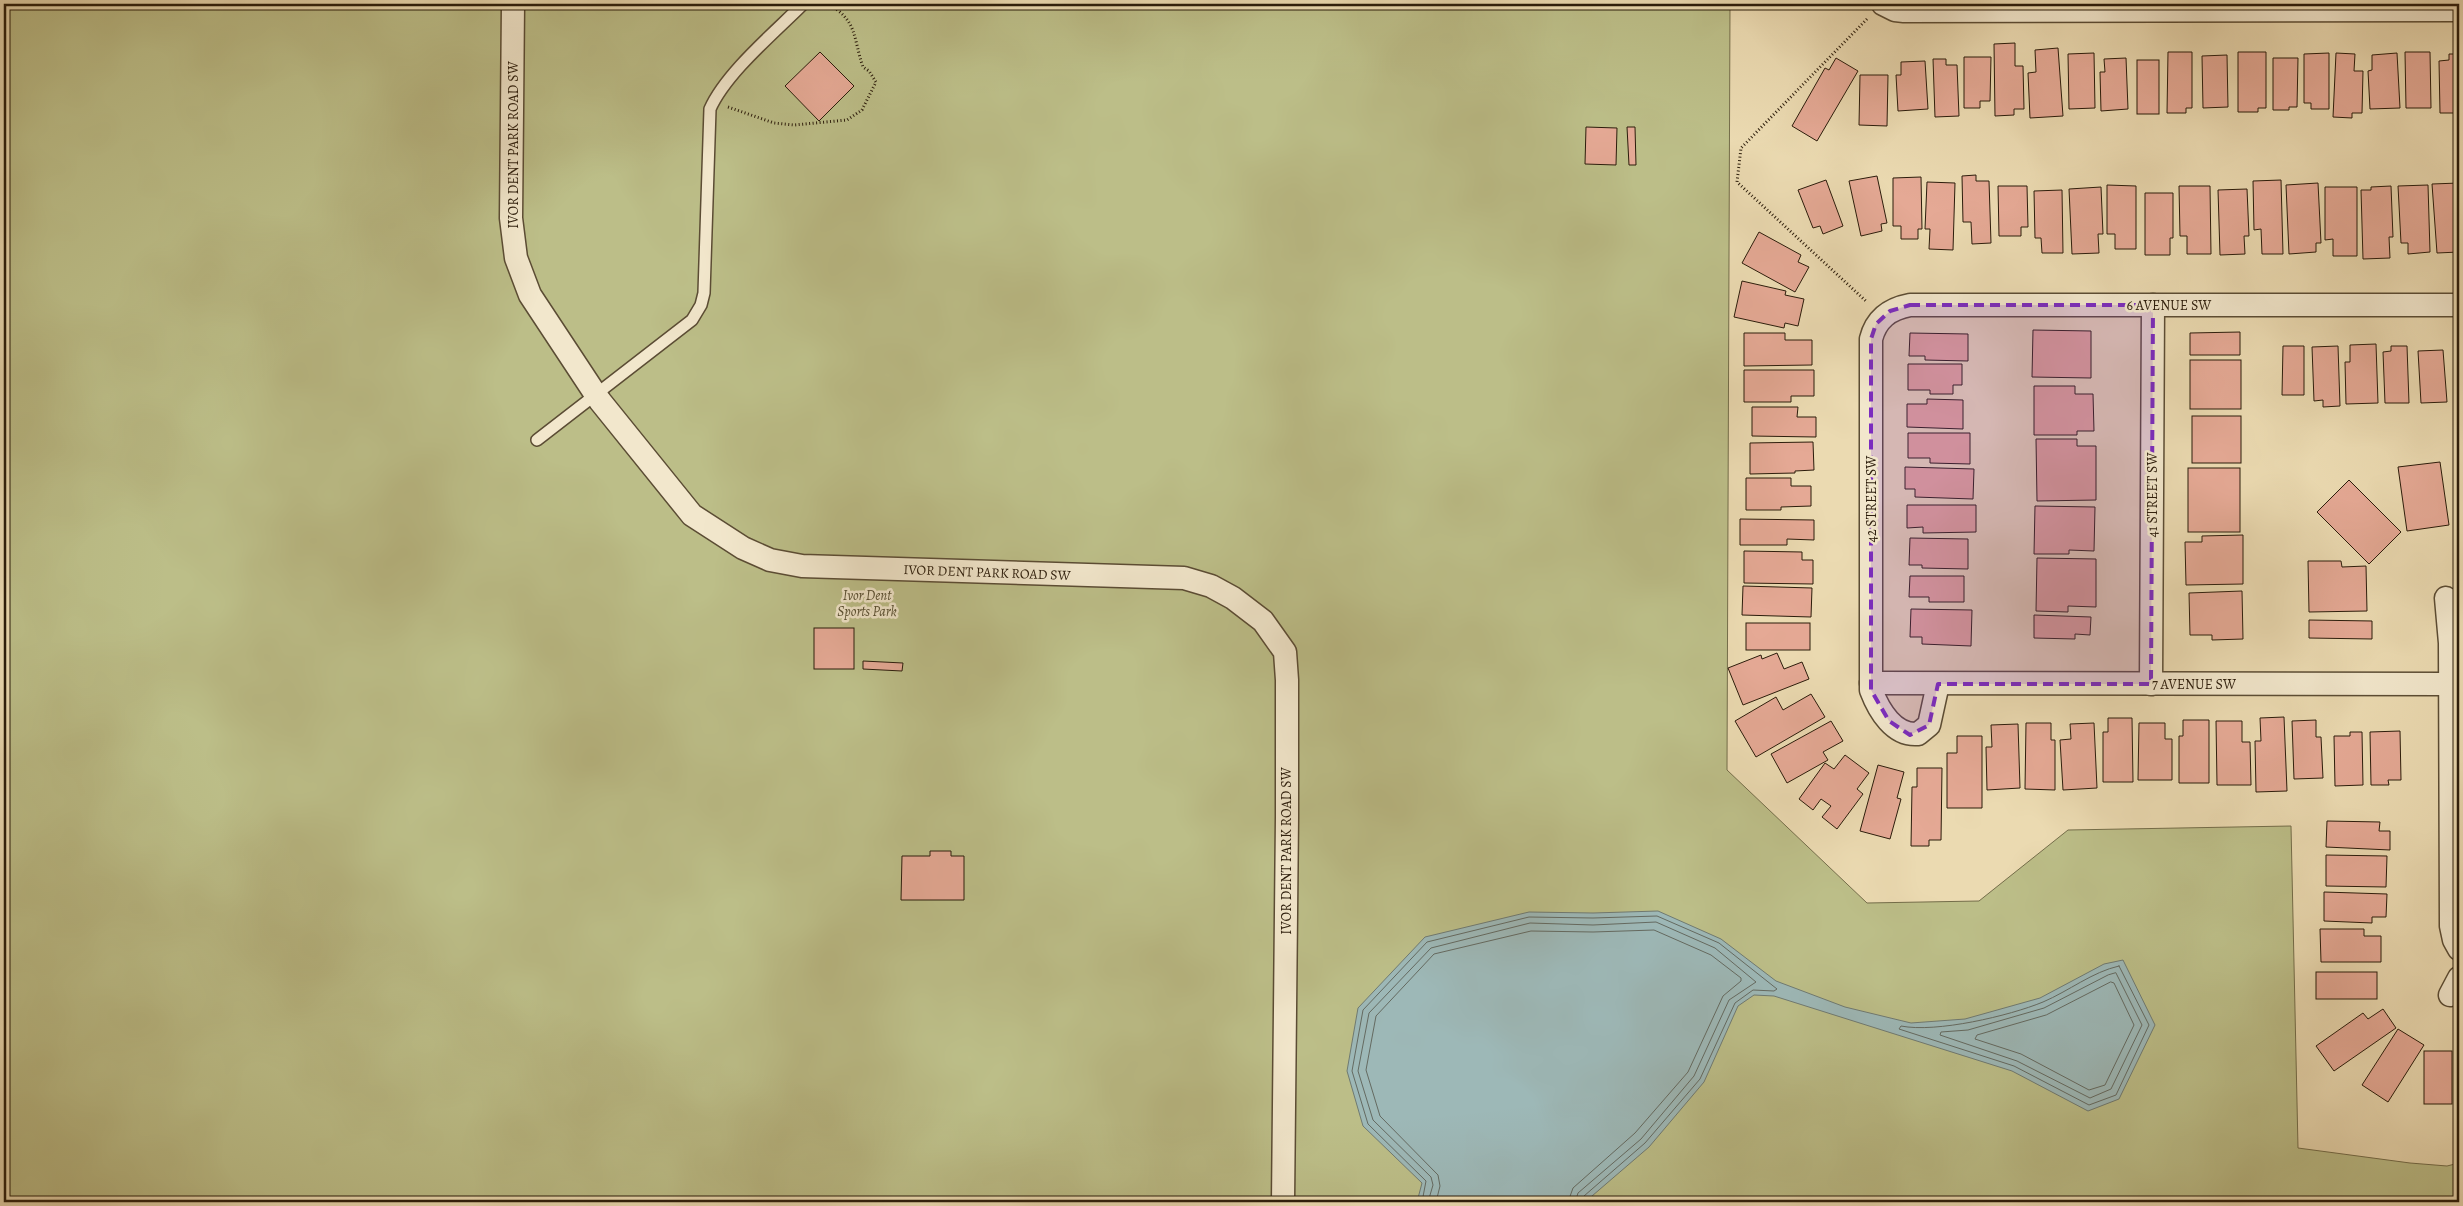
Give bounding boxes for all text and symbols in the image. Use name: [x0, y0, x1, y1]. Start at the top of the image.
street label: IVOR DENT PARK ROAD SW: [504, 60, 523, 229]
street label: 6 AVENUE SW: [2127, 296, 2212, 315]
street label: 41 STREET SW: [2143, 452, 2162, 537]
street label: 42 STREET SW: [1862, 455, 1881, 542]
street label: IVOR DENT PARK ROAD SW: [903, 560, 1072, 585]
park label: Ivor Dent Sports Park: [837, 586, 897, 621]
street label: 7 AVENUE SW: [2152, 675, 2237, 694]
street label: IVOR DENT PARK ROAD SW: [1277, 766, 1296, 935]

